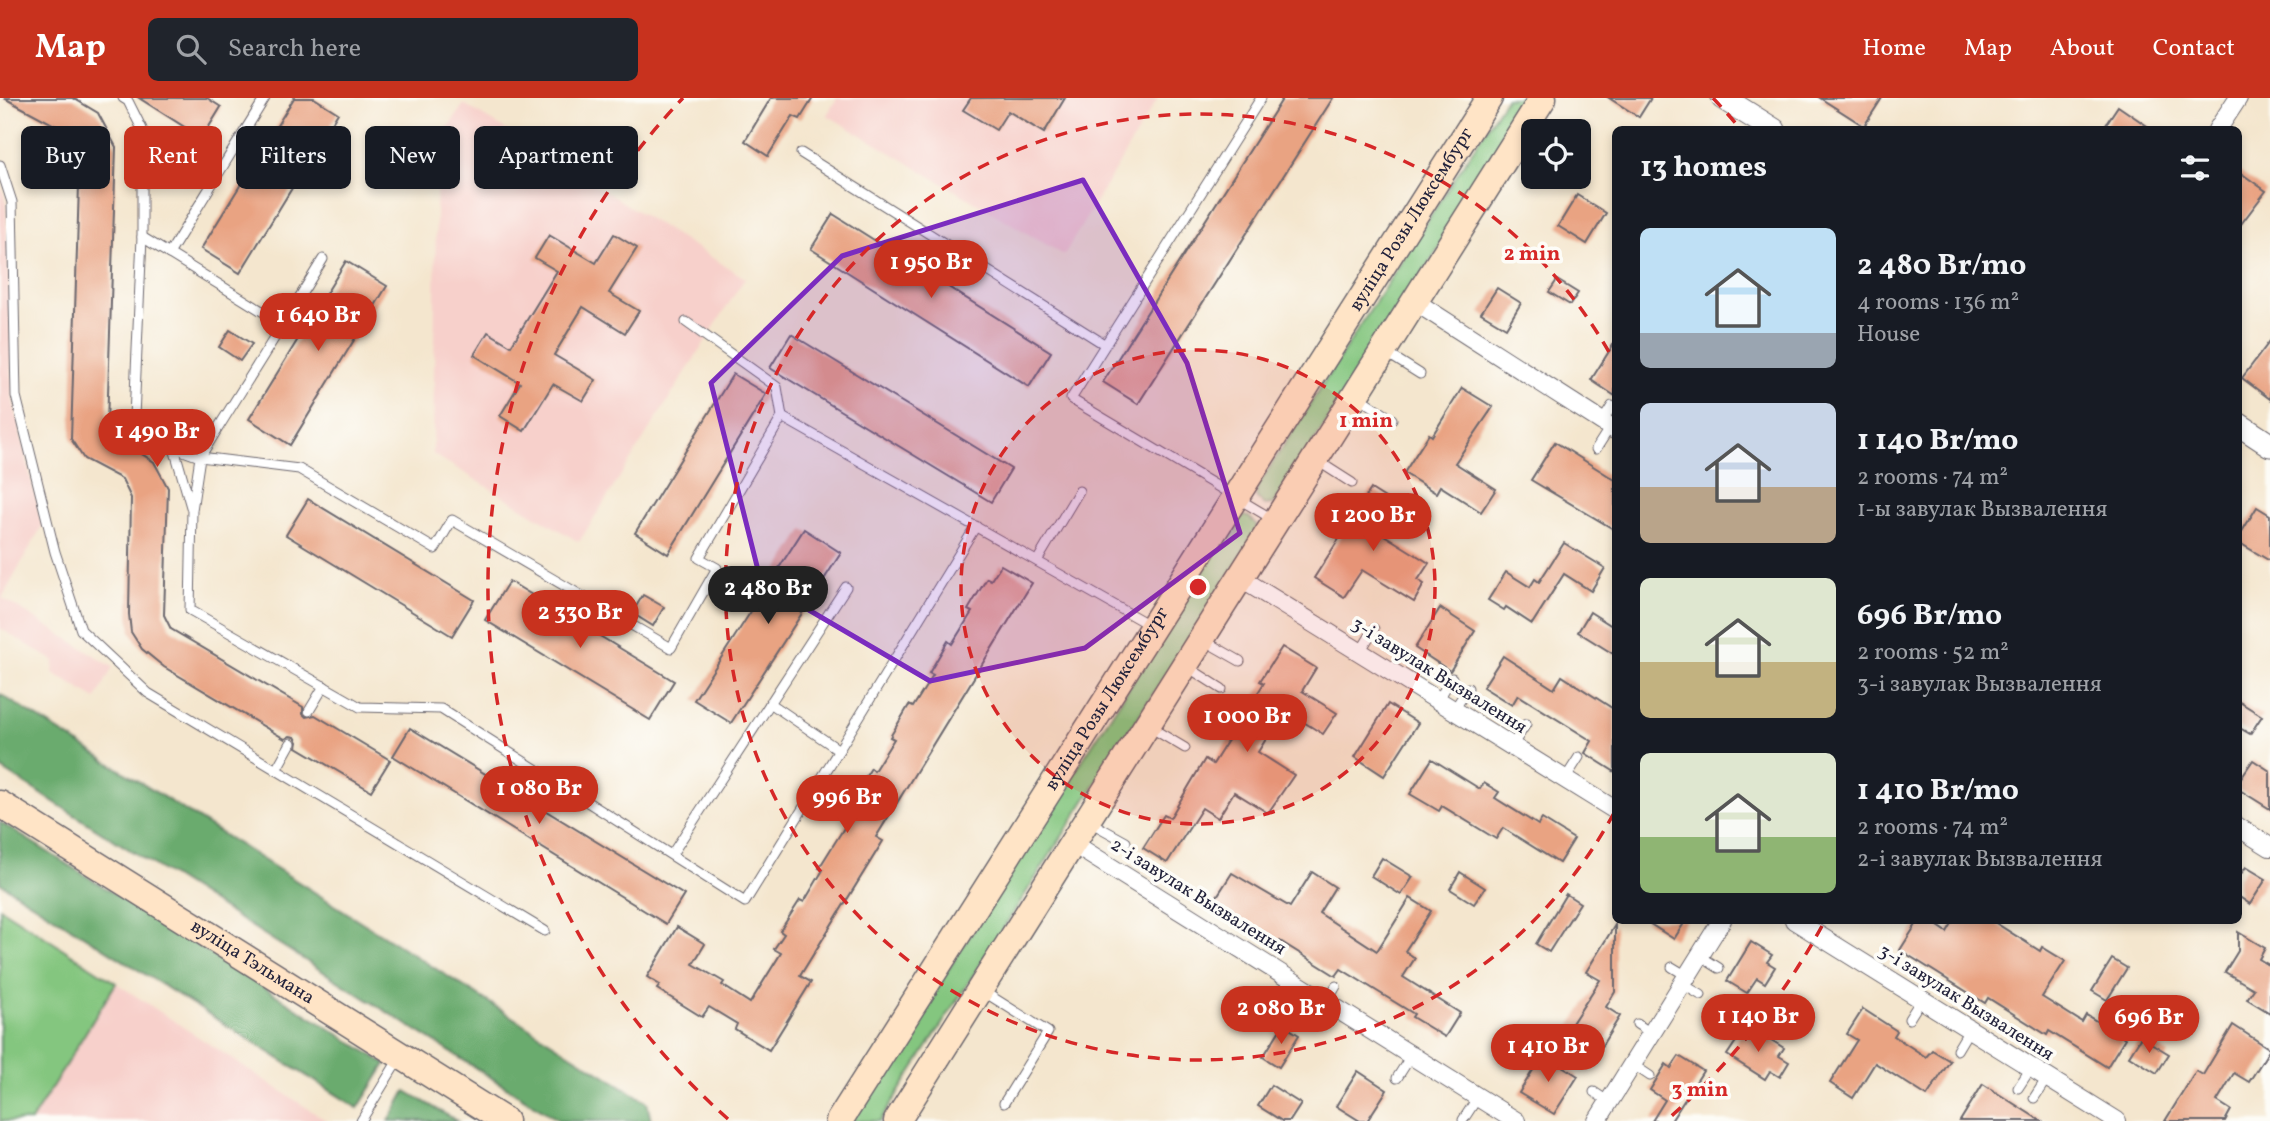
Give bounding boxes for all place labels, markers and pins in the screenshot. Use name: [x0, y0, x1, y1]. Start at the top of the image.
pin: 1 950 Br: [859, 240, 1003, 300]
pin: 1 640 Br: [246, 294, 390, 353]
pin: 1 490 Br: [85, 410, 229, 469]
pin: 1 200 Br: [1301, 494, 1445, 553]
pin: 2 480 Br: [696, 566, 840, 626]
centre of rings: [1186, 575, 1210, 599]
pin: 2 330 Br: [508, 590, 652, 650]
pin: 1 000 Br: [1175, 694, 1319, 754]
pin: 1 080 Br: [467, 766, 611, 826]
pin: 996 Br: [790, 776, 904, 835]
pin: 2 080 Br: [1209, 986, 1353, 1046]
pin: 1 140 Br: [1686, 995, 1830, 1054]
pin: 696 Br: [2092, 996, 2206, 1055]
pin: 1 410 Br: [1476, 1024, 1620, 1084]

